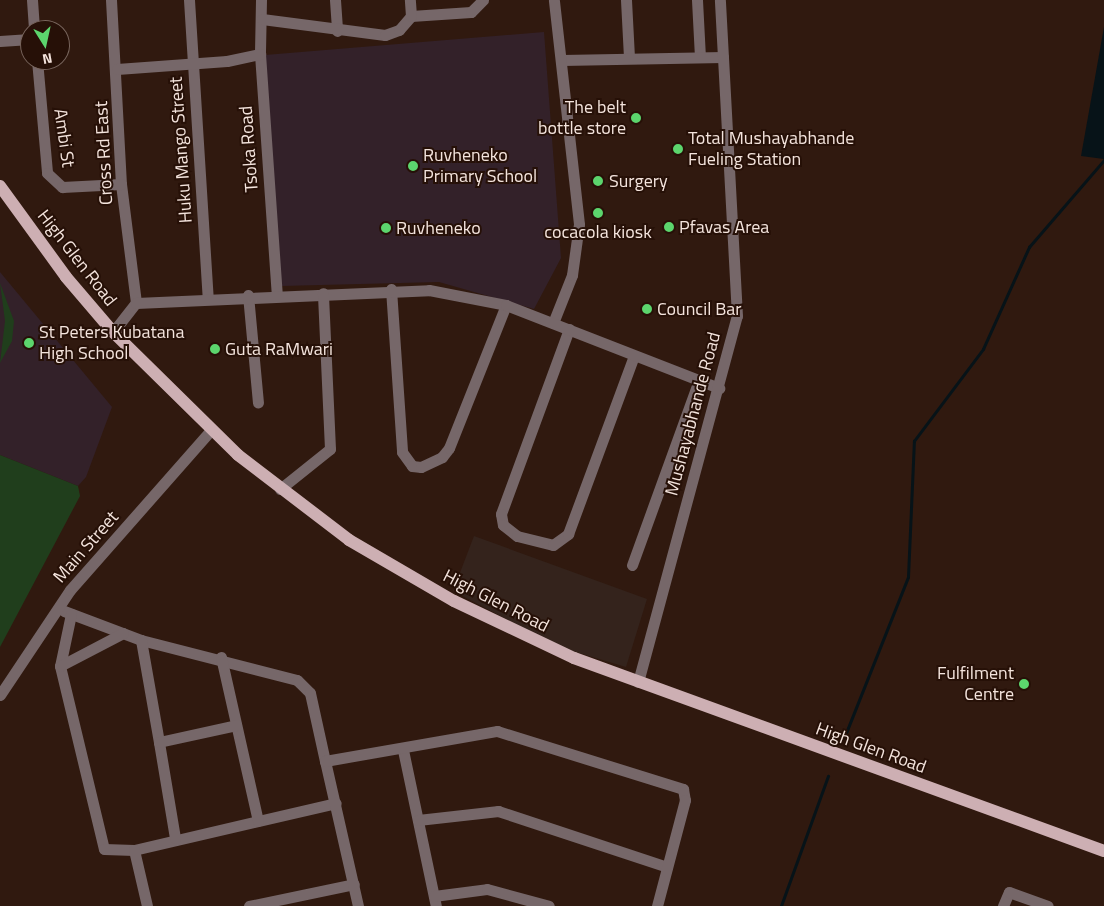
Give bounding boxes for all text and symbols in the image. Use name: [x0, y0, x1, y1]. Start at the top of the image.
north arrow: [20, 20, 70, 70]
text: N: [41, 48, 54, 70]
street label: Huku Mango Street: [165, 76, 197, 224]
place label: The belt bottle store: [538, 97, 626, 140]
street label: Cross Rd East: [90, 100, 118, 206]
street label: Tsoka Road: [235, 105, 263, 193]
street label: Ambi St: [49, 107, 79, 169]
marker: The belt bottle store: [630, 112, 642, 124]
place label: Total Mushayabhande Fueling Station: [688, 128, 854, 170]
marker: Total Mushayabhande Fueling Station: [672, 143, 684, 155]
place label: Ruvheneko Primary School: [423, 145, 537, 188]
marker: Ruvheneko Primary School: [407, 160, 419, 172]
place label: Surgery: [609, 170, 668, 192]
marker: Surgery: [591, 174, 605, 188]
street label: High Glen Road: [33, 206, 121, 310]
marker: cocacola kiosk: [592, 207, 604, 219]
place label: Pfavas Area: [679, 216, 769, 238]
place label: Ruvheneko: [396, 217, 481, 239]
place label: cocacola kiosk: [544, 221, 652, 243]
marker: Pfavas Area: [663, 221, 675, 233]
marker: Ruvheneko: [380, 222, 392, 234]
place label: Council Bar: [657, 298, 742, 320]
marker: Council Bar: [641, 303, 653, 315]
place label: St Peters Kubatana High School: [39, 322, 185, 364]
street label: Mushayabhande Road: [661, 330, 725, 498]
marker: St Peters Kubatana High School: [23, 337, 35, 349]
place label: Guta RaMwari: [225, 338, 333, 360]
marker: Guta RaMwari: [209, 343, 221, 355]
street label: Main Street: [49, 507, 123, 587]
street label: High Glen Road: [439, 565, 553, 637]
place label: Fulfilment Centre: [937, 663, 1014, 706]
marker: Fulfilment Centre: [1018, 678, 1030, 690]
street label: High Glen Road: [813, 718, 929, 778]

